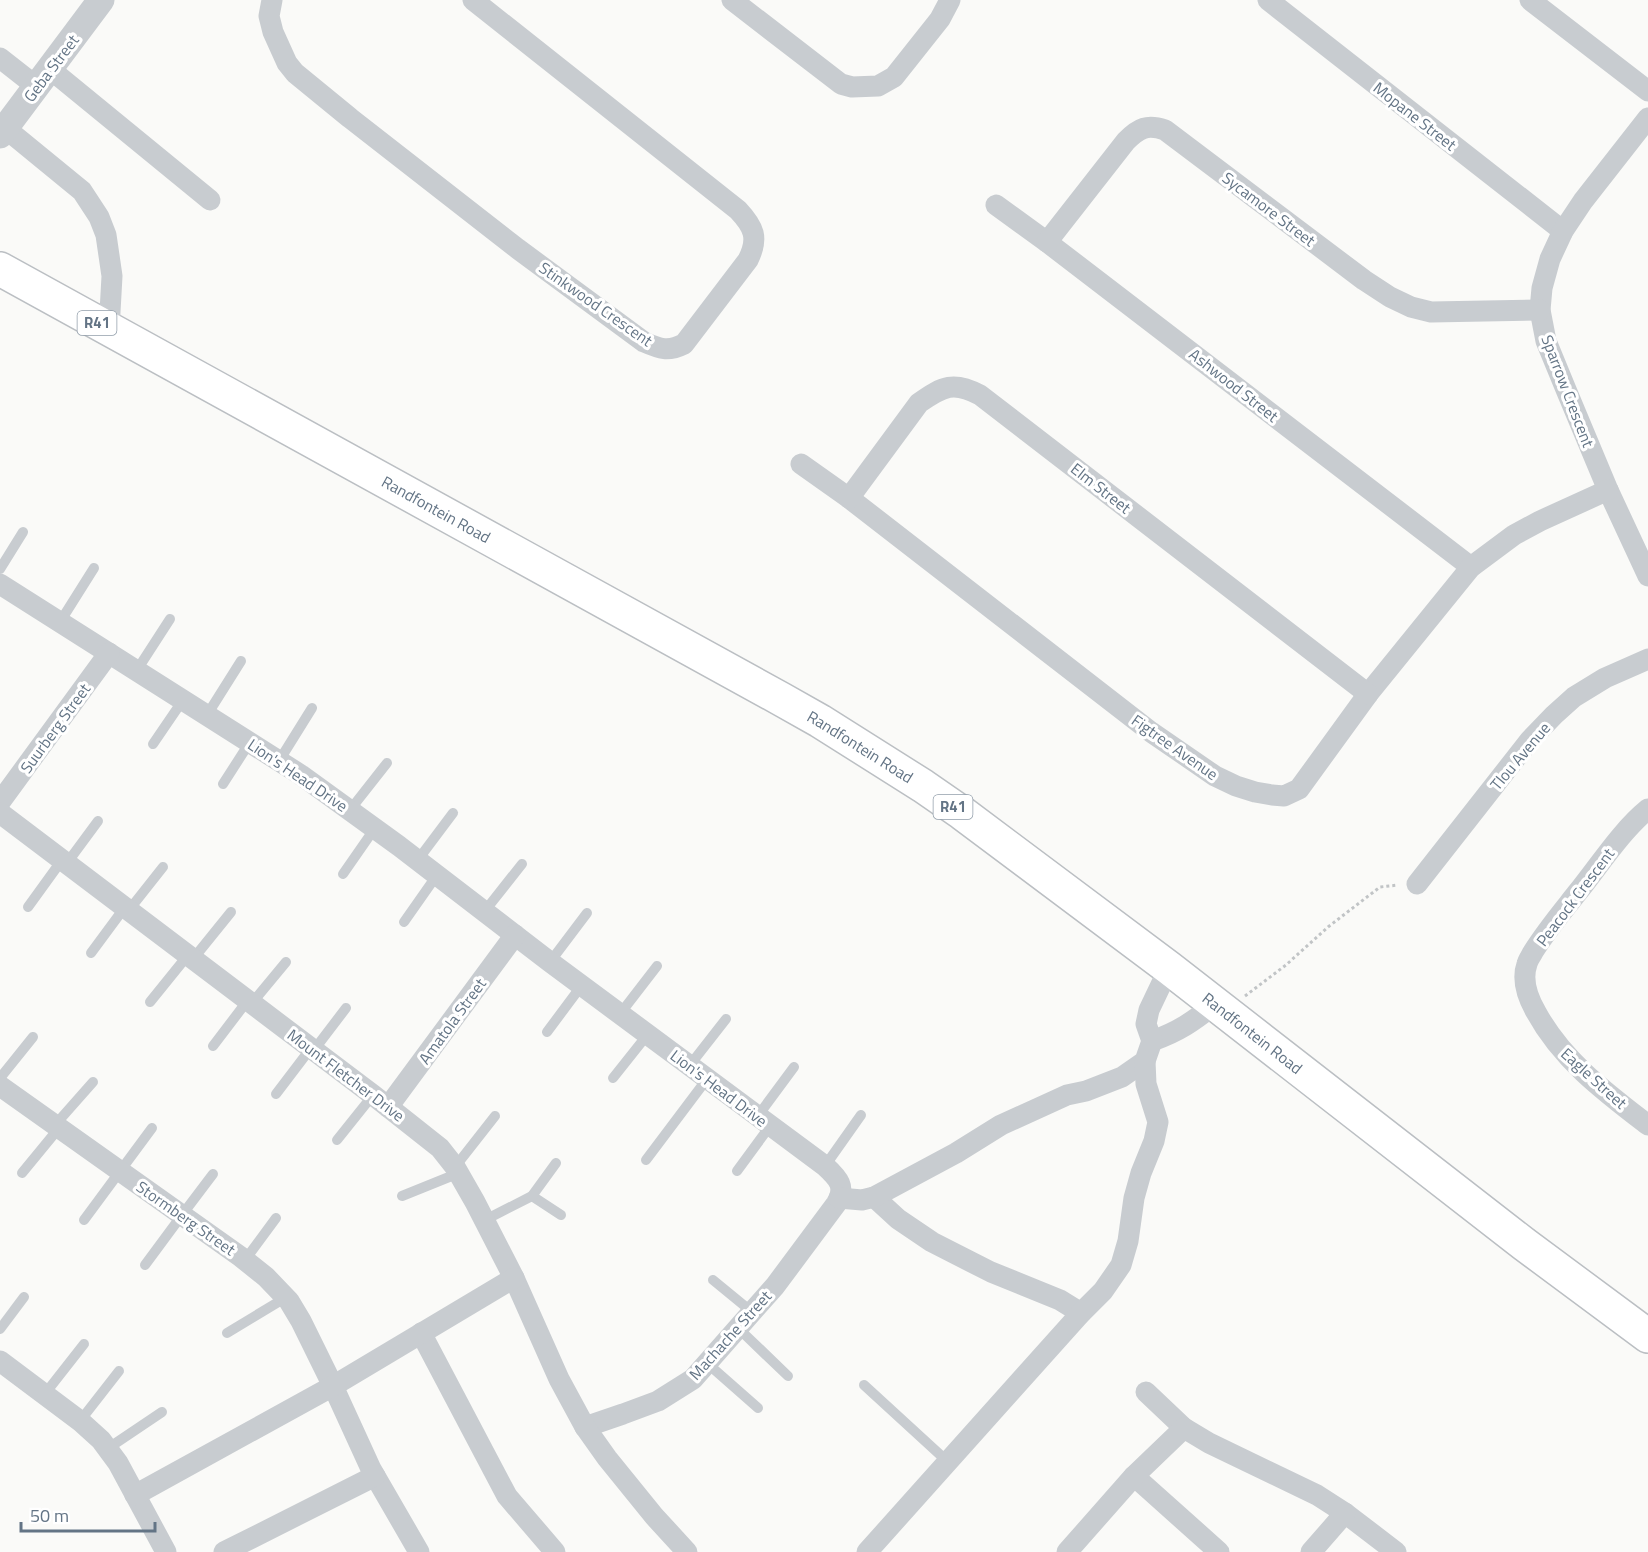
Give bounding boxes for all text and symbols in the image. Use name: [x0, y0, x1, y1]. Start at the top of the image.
street label: Geba Street: [18, 29, 85, 107]
street label: Mopane Street: [1368, 76, 1462, 156]
street label: Sycamore Street: [1217, 166, 1321, 252]
street label: Stinkwood Crescent: [534, 256, 658, 352]
road number: R41: [78, 311, 116, 335]
street label: Sparrow Crescent: [1536, 331, 1601, 451]
street label: Ashwood Street: [1184, 342, 1284, 428]
street label: Elm Street: [1066, 457, 1137, 519]
street label: Randfontein Road: [377, 469, 495, 549]
street label: Suurberg Street: [14, 678, 96, 778]
street label: Randfontein Road: [803, 704, 918, 789]
street label: Figtree Avenue: [1127, 708, 1223, 786]
street label: Tlou Avenue: [1484, 717, 1556, 795]
street label: Lion's Head Drive: [243, 733, 353, 817]
road number: R41: [934, 795, 972, 819]
street label: Peacock Crescent: [1530, 842, 1620, 951]
street label: Amatola Street: [412, 973, 492, 1069]
street label: Randfontein Road: [1197, 986, 1308, 1080]
street label: Mount Fletcher Drive: [282, 1023, 410, 1127]
street label: Eagle Street: [1556, 1042, 1633, 1114]
street label: Lion's Head Drive: [665, 1044, 773, 1132]
street label: Stormberg Street: [131, 1175, 241, 1261]
street label: Machache Street: [683, 1285, 777, 1385]
scale bar: [21, 1495, 154, 1533]
text: 50 m: [30, 1502, 69, 1529]

